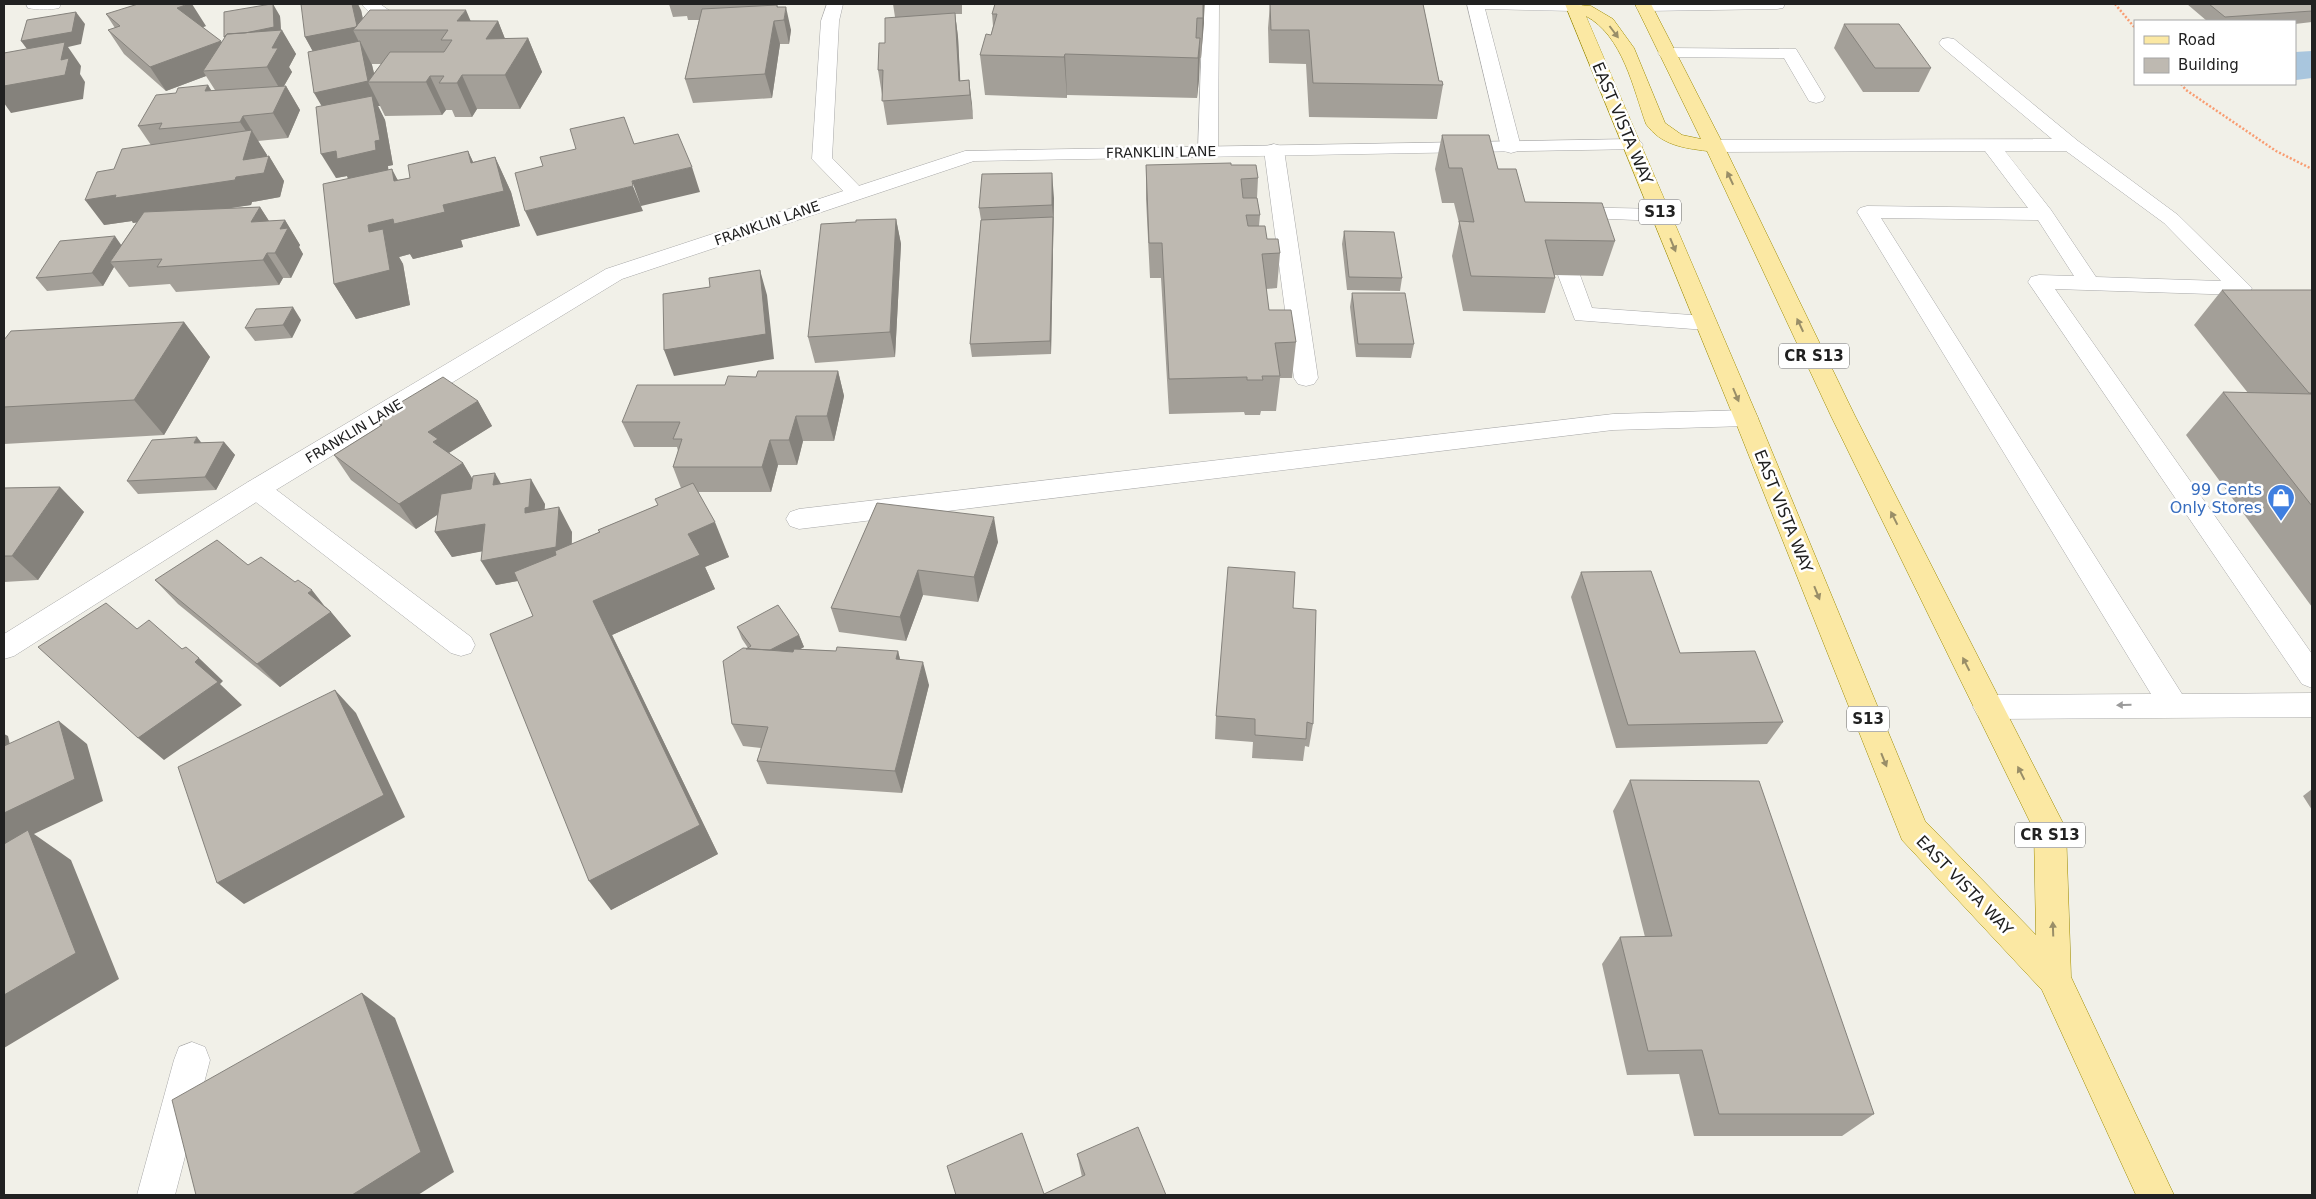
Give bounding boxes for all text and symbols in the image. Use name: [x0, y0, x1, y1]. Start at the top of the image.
legend: [2134, 20, 2296, 85]
one-way arrow: [1609, 25, 1619, 39]
text: Road: [2178, 31, 2216, 49]
text: Building: [2178, 56, 2239, 74]
street label: EAST VISTA WAY: [1588, 59, 1657, 187]
street label: FRANKLIN LANE: [1106, 143, 1216, 161]
one-way arrow: [1726, 171, 1734, 185]
street label: FRANKLIN LANE: [712, 197, 822, 249]
road number: S13: [1639, 200, 1681, 224]
one-way arrow: [1670, 238, 1678, 252]
one-way arrow: [1795, 318, 1803, 332]
road number: CR S13: [1779, 344, 1849, 368]
one-way arrow: [1733, 388, 1741, 402]
street label: FRANKLIN LANE: [303, 396, 405, 466]
street label: EAST VISTA WAY: [1750, 447, 1817, 576]
place label: 99 Cents Only Stores: [2170, 480, 2262, 517]
shop icon: 99 Cents Only Stores: [2266, 483, 2296, 522]
one-way arrow: [1890, 511, 1898, 525]
one-way arrow: [1813, 586, 1821, 601]
one-way arrow: [1962, 657, 1970, 671]
one-way arrow: [2116, 701, 2132, 709]
road number: S13: [1847, 706, 1889, 732]
one-way arrow: [1881, 753, 1889, 767]
one-way arrow: [2017, 766, 2025, 780]
road number: CR S13: [2015, 822, 2085, 848]
street label: EAST VISTA WAY: [1912, 832, 2017, 939]
one-way arrow: [2049, 921, 2057, 937]

